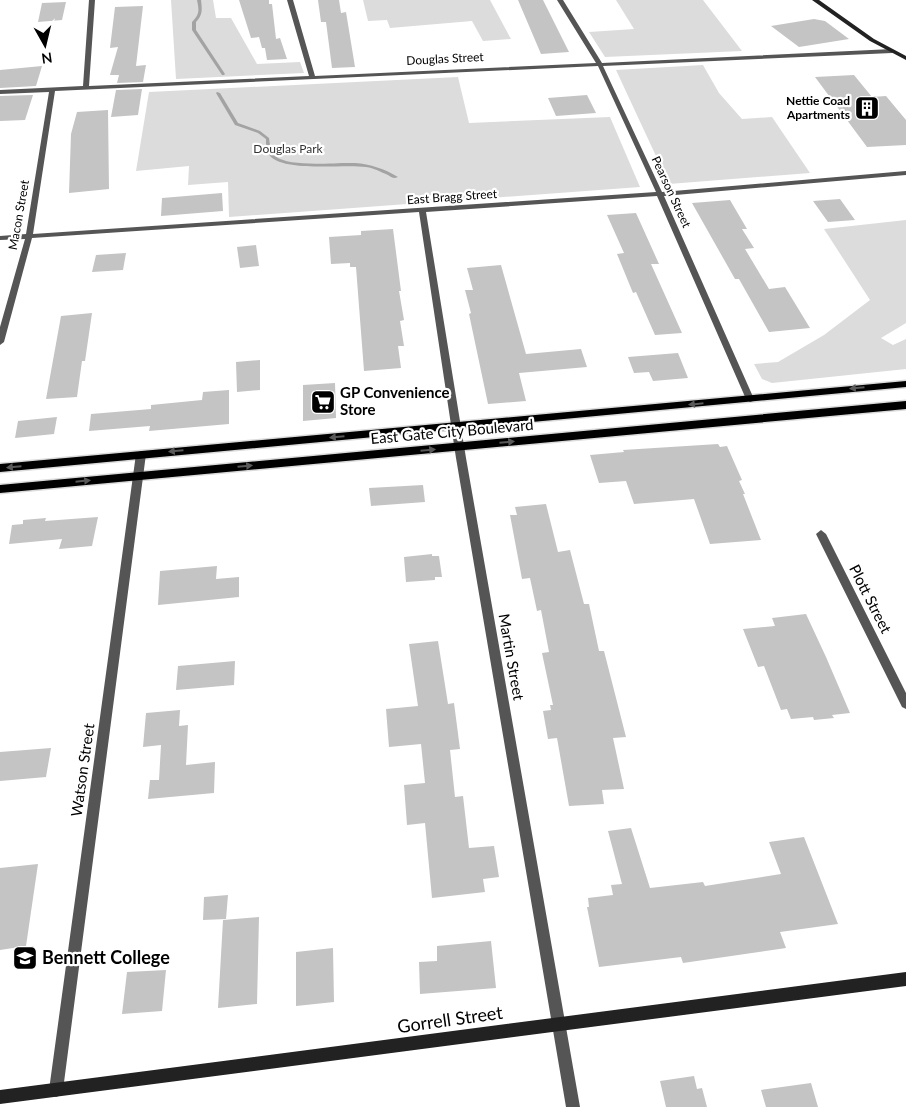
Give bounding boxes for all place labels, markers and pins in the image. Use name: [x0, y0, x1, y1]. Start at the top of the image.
place label: Nettie Coad Apartments: [786, 93, 850, 122]
building icon: Nettie Coad Apartments: [854, 95, 880, 121]
place label: GP Convenience Store: [340, 383, 450, 418]
supermarket icon: GP Convenience Store: [310, 389, 336, 415]
school or university icon: Bennett College: [12, 945, 38, 971]
place label: Bennett College: [42, 946, 170, 968]

